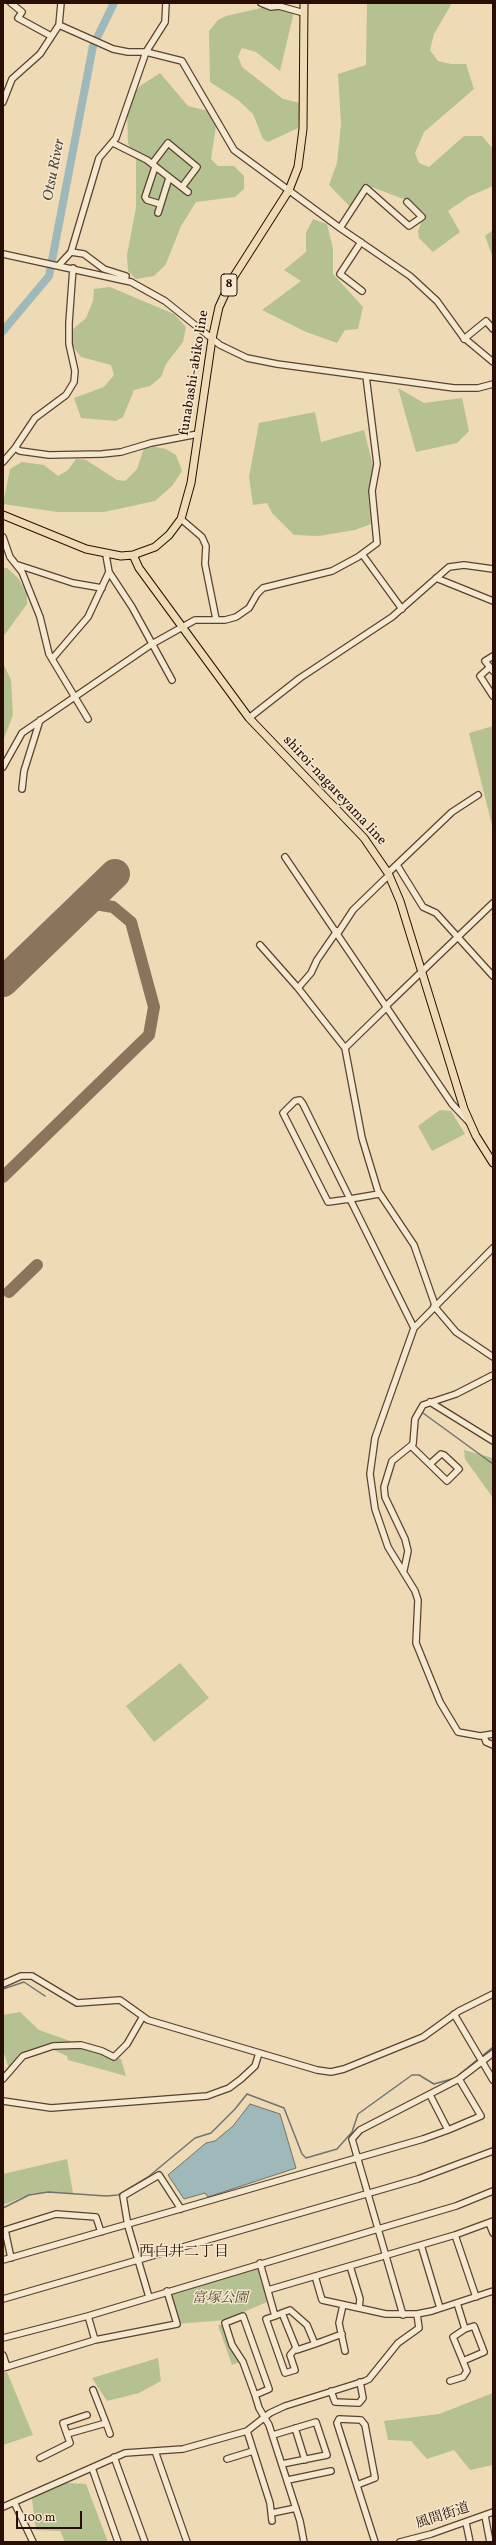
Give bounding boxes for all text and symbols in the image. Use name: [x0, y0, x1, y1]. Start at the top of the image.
water label: Otsu River: [40, 137, 70, 203]
road number: 8: [221, 274, 237, 296]
street label: funabashi-abiko line: [177, 309, 213, 437]
street label: shiroi-nagareyama line: [279, 733, 389, 849]
district label: 西白井二丁目: [139, 2244, 229, 2262]
park label: 富塚公園: [192, 2291, 248, 2307]
street label: 風間街道: [414, 2500, 472, 2534]
scale bar: [18, 2503, 84, 2529]
text: 100 m: [23, 2510, 55, 2526]

